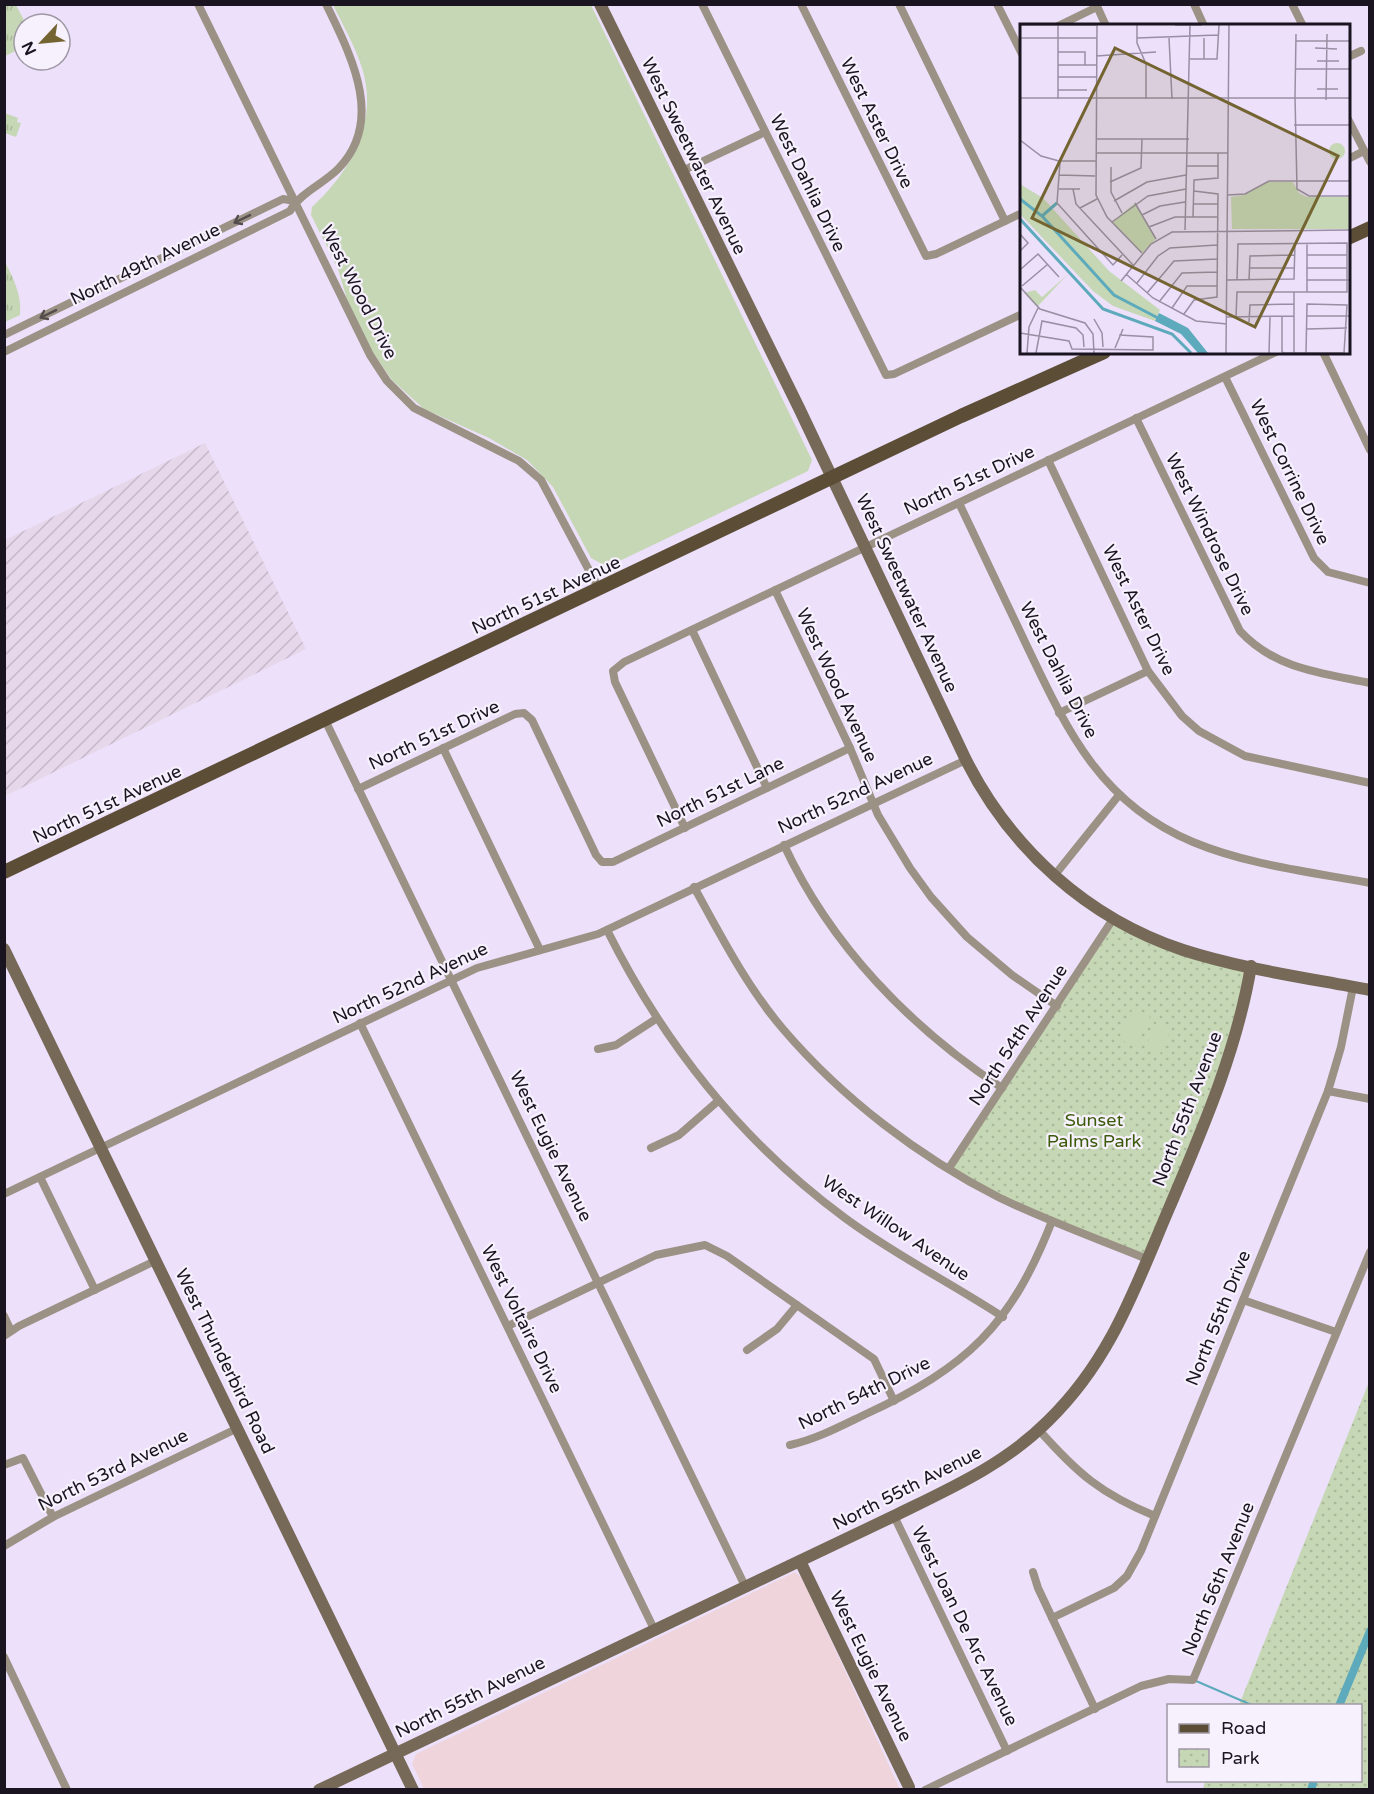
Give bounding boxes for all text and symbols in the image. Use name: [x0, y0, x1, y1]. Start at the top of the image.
north arrow: [12, 12, 72, 72]
inset map: [1020, 24, 1350, 354]
text: N: [18, 38, 41, 58]
street label: West Sweetwater Avenue: [637, 54, 751, 258]
street label: West Aster Drive: [836, 54, 918, 192]
street label: West Dahlia Drive: [765, 111, 851, 255]
one-way arrow: [233, 213, 251, 225]
street label: North 49th Avenue: [66, 218, 224, 310]
street label: West Wood Drive: [316, 221, 402, 363]
one-way arrow: [39, 308, 57, 320]
street label: West Corrine Drive: [1245, 396, 1335, 548]
street label: North 51st Drive: [900, 440, 1038, 520]
street label: West Windrose Drive: [1161, 449, 1259, 619]
street label: West Sweetwater Avenue: [851, 490, 963, 696]
street label: West Aster Drive: [1098, 541, 1180, 679]
street label: North 51st Avenue: [468, 551, 624, 639]
street label: West Dahlia Drive: [1015, 598, 1103, 742]
street label: West Wood Avenue: [792, 604, 882, 766]
street label: North 51st Drive: [365, 695, 503, 775]
street label: North 52nd Avenue: [774, 747, 936, 839]
street label: North 51st Lane: [653, 752, 787, 832]
street label: North 51st Avenue: [29, 760, 185, 848]
street label: North 52nd Avenue: [329, 937, 491, 1029]
street label: North 54th Avenue: [964, 960, 1072, 1110]
street label: North 55th Avenue: [1147, 1028, 1227, 1190]
street label: West Eugie Avenue: [505, 1067, 597, 1225]
park label: Sunset Palms Park: [1047, 1109, 1141, 1152]
street label: West Willow Avenue: [818, 1170, 974, 1286]
street label: West Voltaire Drive: [477, 1241, 567, 1397]
street label: North 55th Drive: [1181, 1247, 1255, 1389]
street label: West Thunderbird Road: [170, 1265, 280, 1457]
street label: North 54th Drive: [794, 1352, 934, 1434]
street label: North 53rd Avenue: [34, 1424, 192, 1516]
street label: North 55th Avenue: [829, 1441, 985, 1535]
street label: North 56th Avenue: [1177, 1499, 1259, 1659]
street label: West Joan De Arc Avenue: [907, 1523, 1023, 1729]
street label: West Eugie Avenue: [825, 1587, 917, 1745]
street label: North 55th Avenue: [391, 1651, 549, 1743]
legend: [1167, 1704, 1362, 1782]
text: Road: [1221, 1717, 1266, 1739]
text: Park: [1221, 1747, 1260, 1769]

